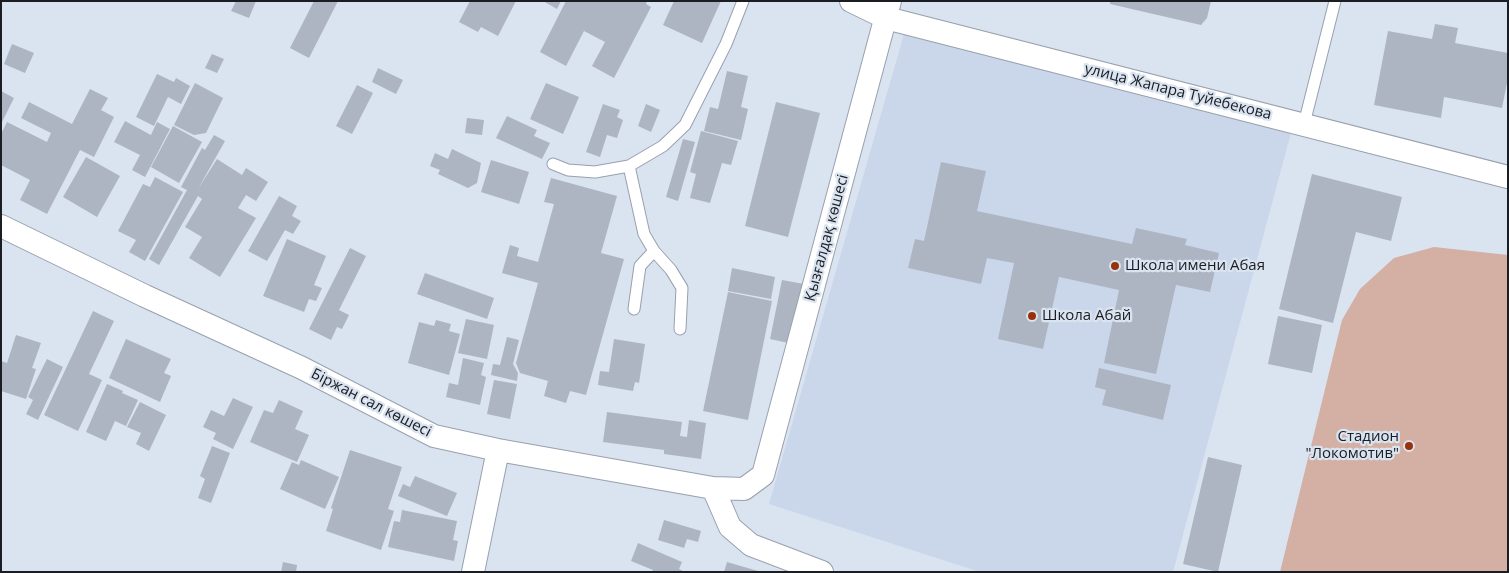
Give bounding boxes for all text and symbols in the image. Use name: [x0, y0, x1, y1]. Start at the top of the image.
street label: улица Жапара Туйебекова: [1083, 60, 1273, 124]
street label: Қызғалдақ көшесі: [801, 173, 853, 303]
place label: Школа имени Абая: [1125, 257, 1265, 275]
marker: Школа имени Абая: [1109, 260, 1121, 272]
place label: Школа Абай: [1042, 307, 1131, 325]
marker: Школа Абай: [1026, 310, 1038, 322]
street label: Біржан сал көшесі: [308, 365, 434, 441]
place label: Стадион "Локомотив": [1305, 428, 1399, 463]
marker: Стадион "Локомотив": [1403, 440, 1415, 452]

